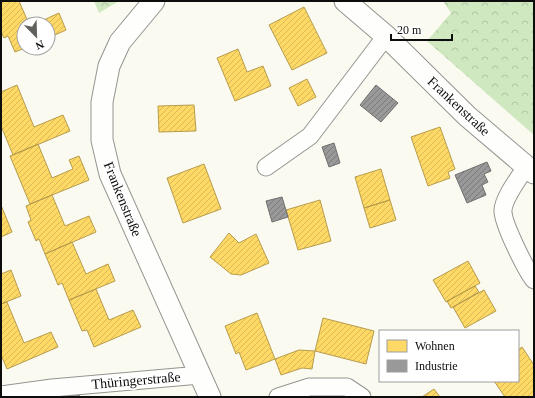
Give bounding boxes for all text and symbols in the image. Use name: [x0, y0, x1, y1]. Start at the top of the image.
north arrow: [16, 16, 56, 56]
scale bar: [391, 16, 452, 42]
text: 20 m: [397, 23, 422, 37]
text: N: [34, 38, 46, 52]
street label: Frankenstraße: [425, 74, 493, 139]
street label: Frankenstraße: [101, 160, 144, 239]
legend: [379, 330, 519, 382]
text: Wohnen: [415, 339, 455, 353]
text: Industrie: [415, 359, 458, 373]
street label: Thüringerstraße: [91, 369, 181, 392]

